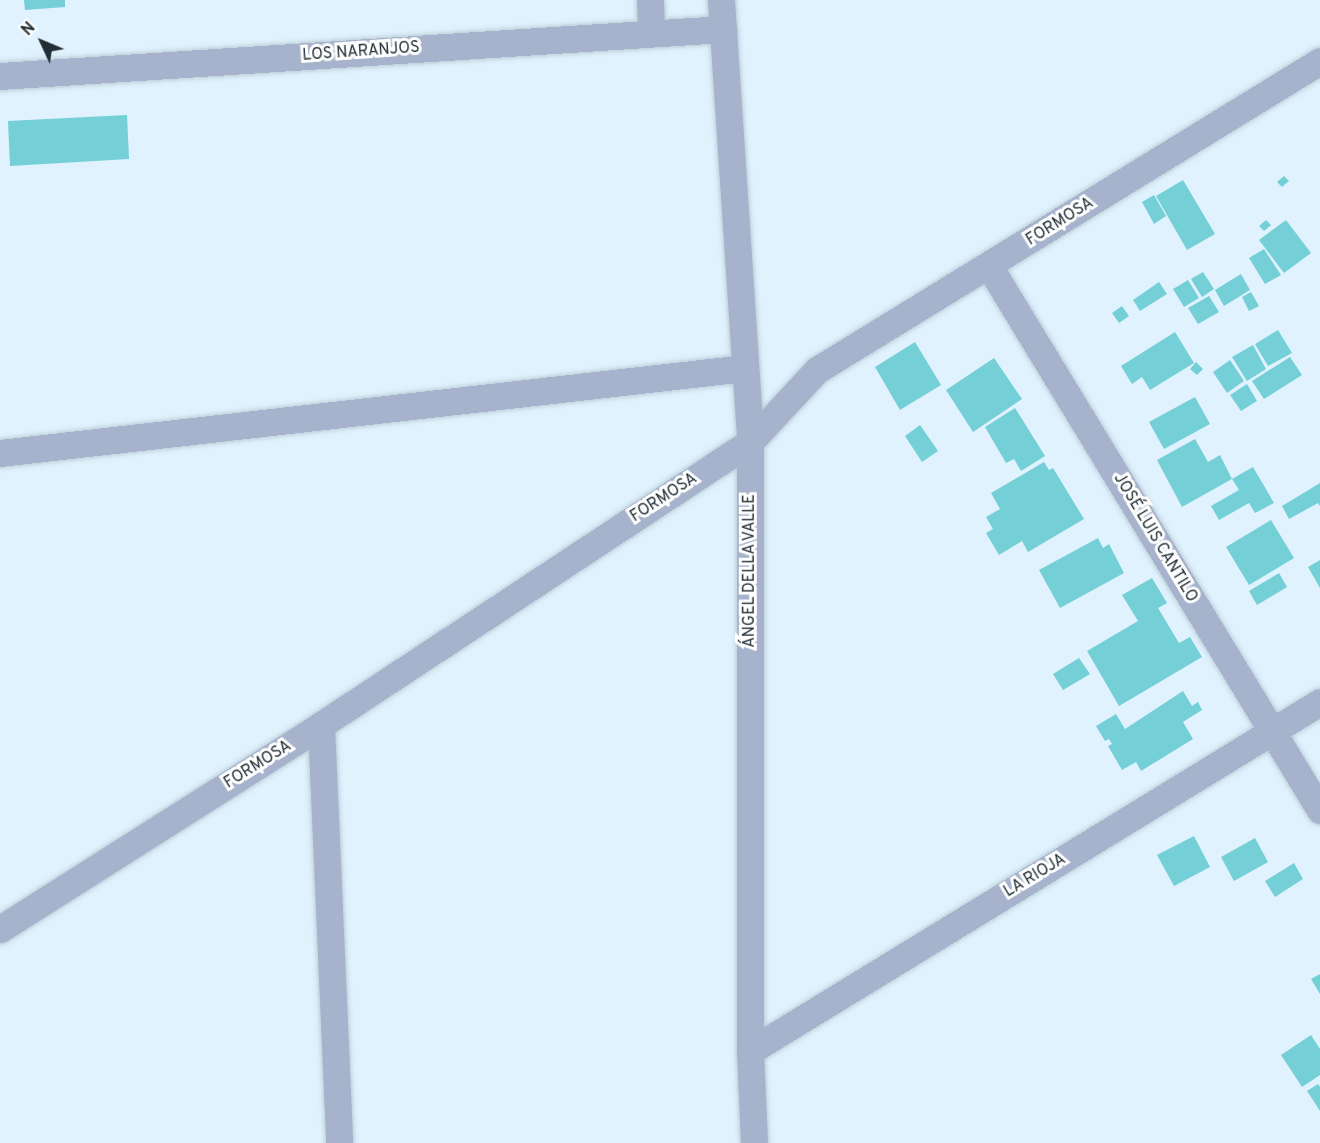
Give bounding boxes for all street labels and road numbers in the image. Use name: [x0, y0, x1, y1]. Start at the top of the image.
street label: LOS NARANJOS: [302, 38, 420, 66]
street label: FORMOSA: [1023, 194, 1097, 250]
street label: FORMOSA: [627, 469, 701, 527]
street label: JOSÉ LUIS CANTILO: [1109, 470, 1201, 606]
street label: ÁNGEL DELLA VALLE: [740, 493, 760, 649]
street label: FORMOSA: [221, 737, 295, 793]
street label: LA RIOJA: [1000, 850, 1070, 902]

